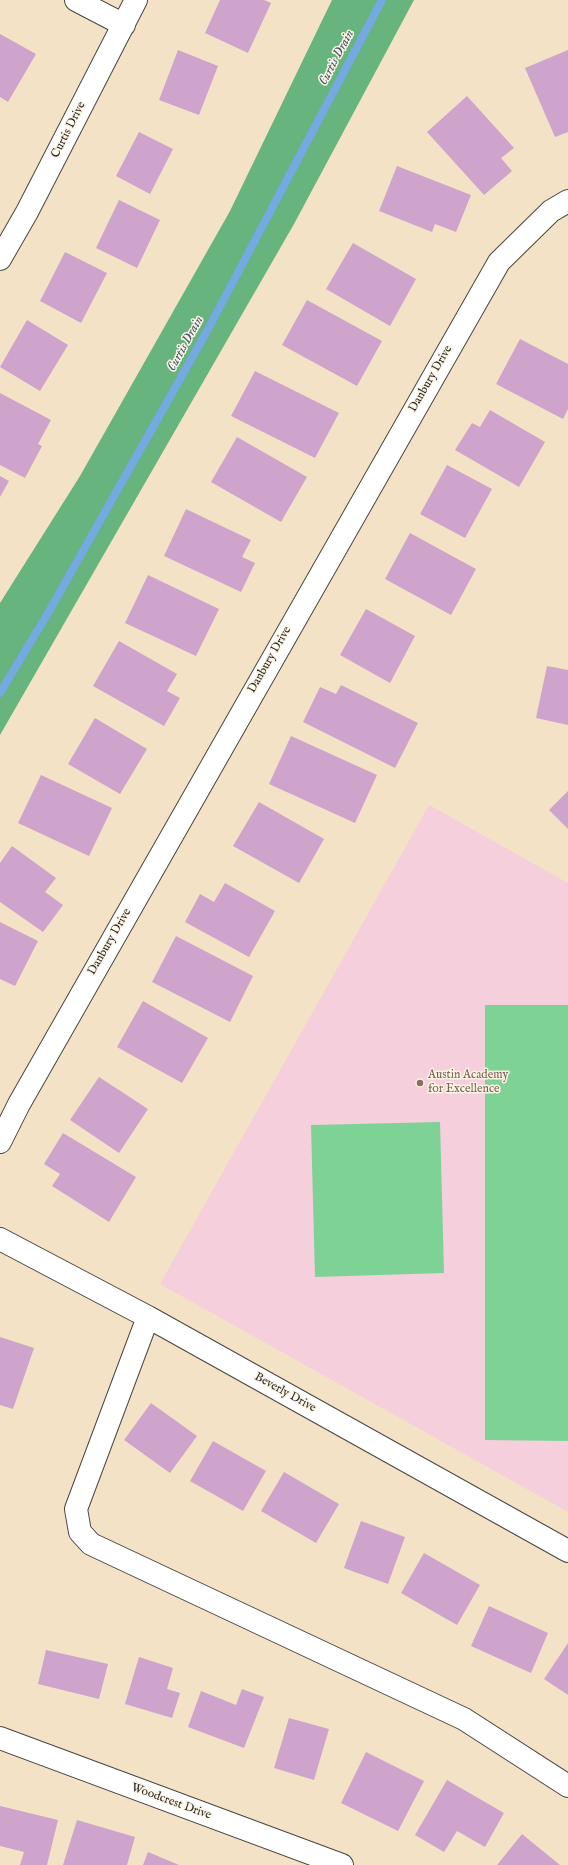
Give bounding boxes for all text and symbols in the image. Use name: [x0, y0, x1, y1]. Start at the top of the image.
water label: Curtis Drain: [316, 28, 358, 88]
street label: Curtis Drive: [49, 99, 89, 161]
water label: Curtis Drain: [165, 314, 207, 374]
street label: Danbury Drive: [406, 343, 456, 415]
street label: Danbury Drive: [245, 624, 295, 696]
street label: Danbury Drive: [85, 906, 135, 978]
place label: Austin Academy for Excellence: [428, 1069, 508, 1097]
marker: Austin Academy for Excellence: [415, 1078, 425, 1088]
street label: Beverly Drive: [252, 1370, 318, 1416]
street label: Woodcrest Drive: [129, 1781, 213, 1823]

